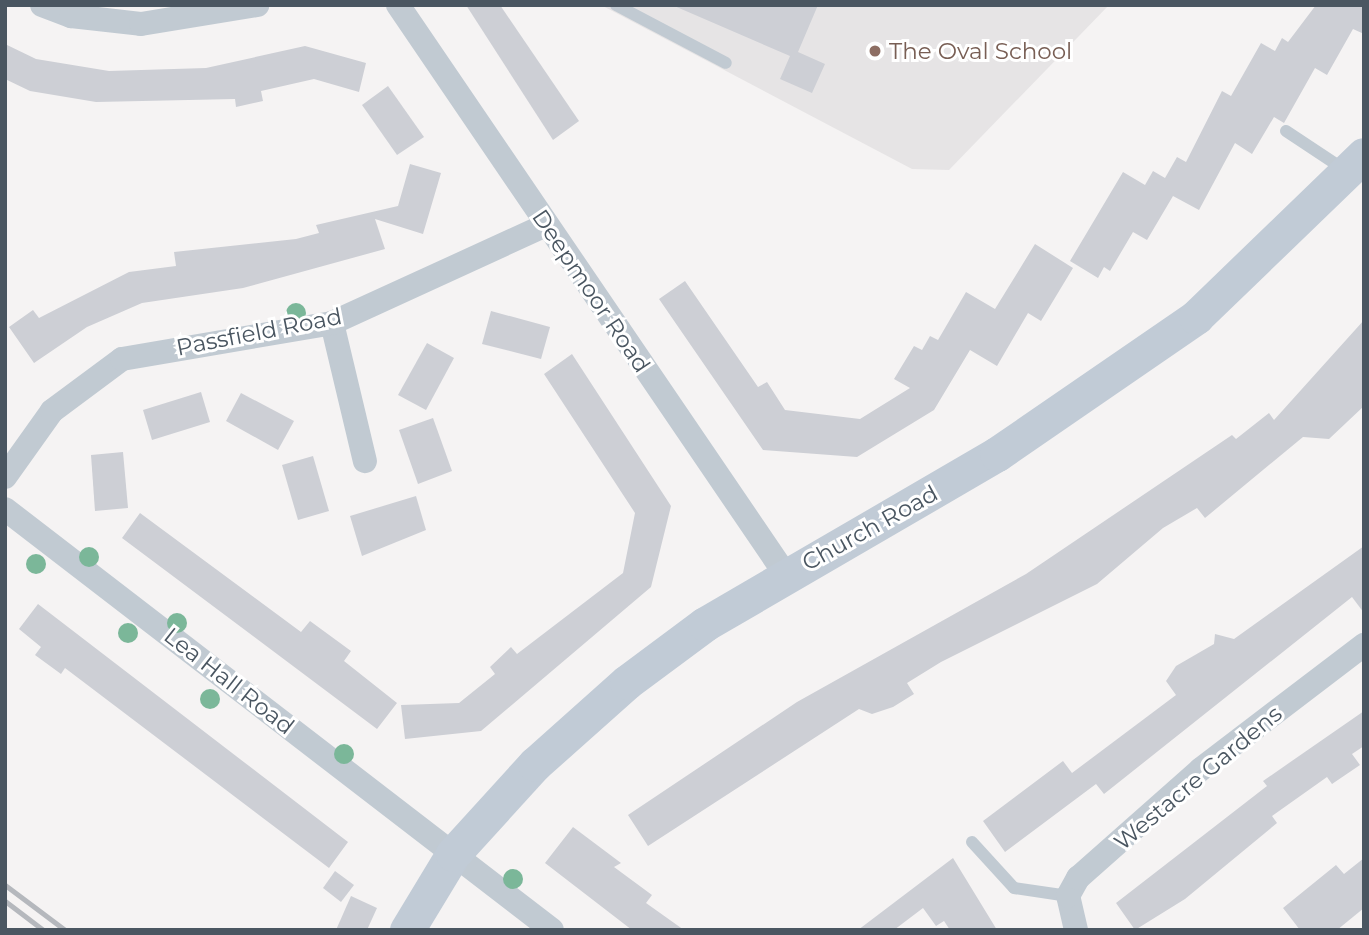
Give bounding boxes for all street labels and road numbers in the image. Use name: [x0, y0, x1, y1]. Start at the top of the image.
street label: Deepmoor Road: [526, 204, 656, 378]
street label: Passfield Road: [174, 302, 344, 362]
street label: Church Road: [797, 479, 943, 577]
street label: Lea Hall Road: [159, 622, 299, 740]
street label: Westacre Gardens: [1109, 700, 1287, 856]

